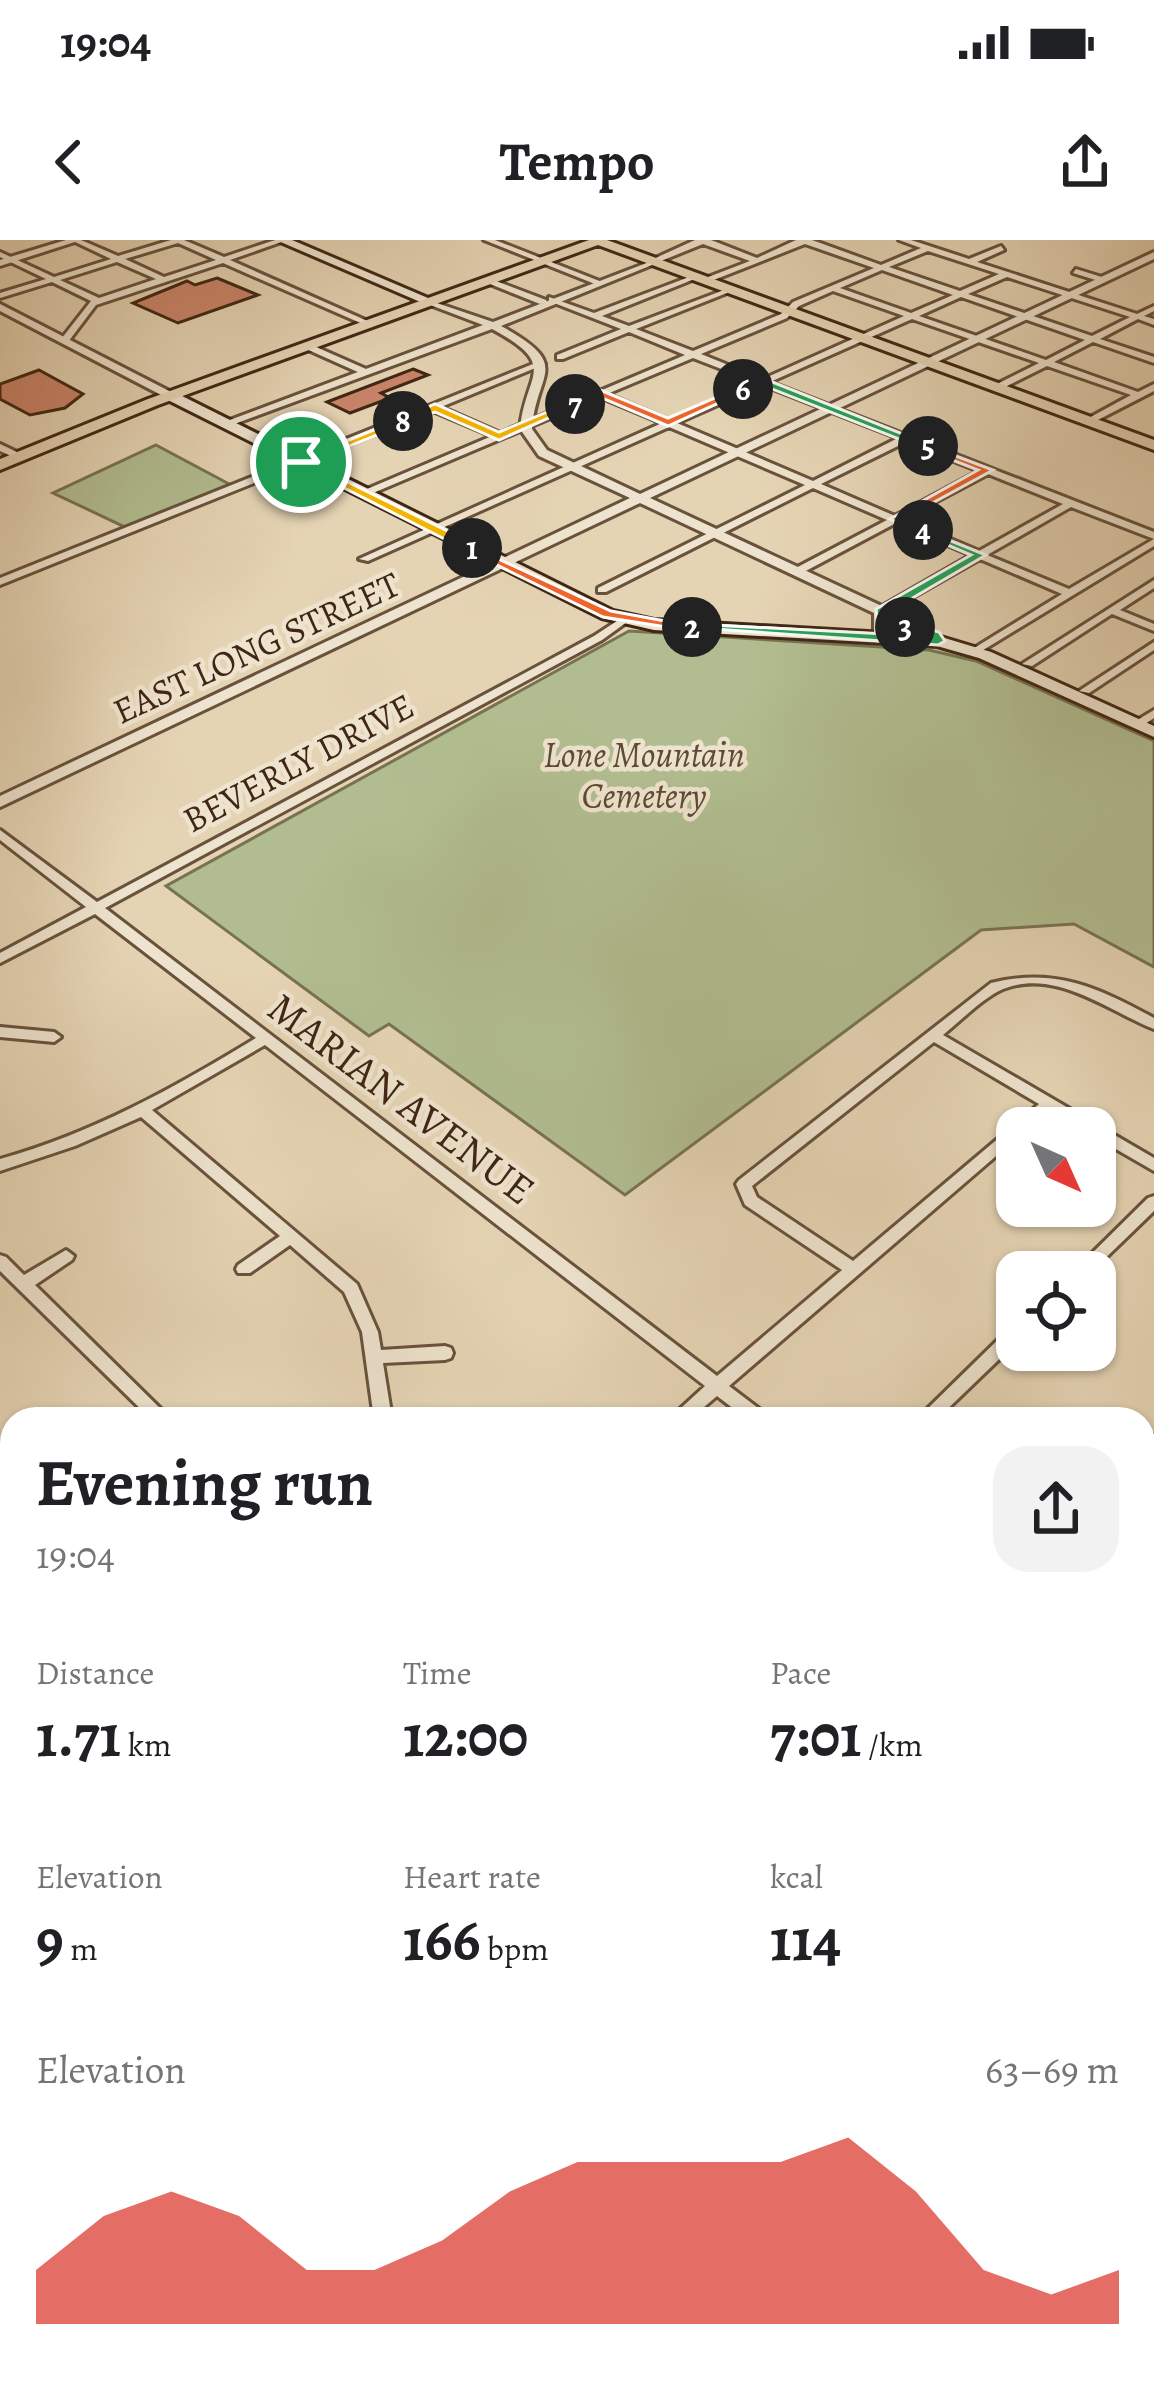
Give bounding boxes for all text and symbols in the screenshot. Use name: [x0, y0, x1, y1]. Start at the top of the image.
text: 19:04: [60, 11, 151, 73]
text: Tempo: [499, 125, 655, 199]
icon: back: [36, 129, 102, 195]
icon: share: [1052, 129, 1118, 195]
pin: 6: [713, 359, 773, 419]
text: 6: [735, 366, 751, 411]
pin: 7: [545, 374, 605, 434]
text: 7: [568, 381, 582, 426]
pin: 8: [373, 391, 433, 451]
text: 8: [395, 398, 411, 443]
pin: [250, 411, 352, 513]
pin: 5: [898, 416, 958, 476]
text: 5: [921, 423, 935, 468]
icon: arrive: [268, 429, 334, 495]
pin: 4: [893, 500, 953, 560]
text: 4: [915, 507, 931, 552]
pin: 1: [442, 518, 502, 578]
text: 1: [466, 525, 478, 570]
street label: EAST LONG STREET: [105, 559, 408, 735]
pin: 2: [662, 597, 722, 657]
pin: 3: [875, 597, 935, 657]
text: 2: [684, 604, 700, 649]
text: 3: [898, 604, 912, 649]
street label: BEVERLY DRIVE: [174, 681, 422, 844]
park label: Lone Mountain Cemetery: [543, 730, 745, 820]
street label: MARIAN AVENUE: [257, 979, 547, 1218]
north arrow: [996, 1107, 1116, 1227]
map controls: [996, 1107, 1116, 1371]
button: locate: [996, 1251, 1116, 1371]
text: Evening run: [36, 1438, 373, 1528]
button: share: [993, 1446, 1119, 1572]
text: 19:04: [36, 1528, 115, 1581]
text: Distance: [36, 1650, 154, 1695]
text: Time: [403, 1650, 472, 1695]
text: Pace: [770, 1650, 831, 1695]
text: 1.71: [36, 1695, 121, 1777]
text: 12:00: [403, 1695, 528, 1777]
text: 7:01: [770, 1695, 862, 1777]
text: km: [121, 1722, 172, 1767]
text: /km: [862, 1722, 923, 1767]
text: Elevation: [36, 1854, 163, 1899]
text: Heart rate: [403, 1854, 541, 1899]
text: kcal: [770, 1854, 823, 1899]
text: 9: [36, 1899, 64, 1981]
text: 166: [403, 1899, 481, 1981]
text: 114: [770, 1899, 841, 1981]
text: m: [64, 1926, 98, 1971]
text: bpm: [481, 1926, 549, 1971]
text: Elevation: [36, 2043, 186, 2096]
text: 63–69 m: [985, 2043, 1119, 2096]

